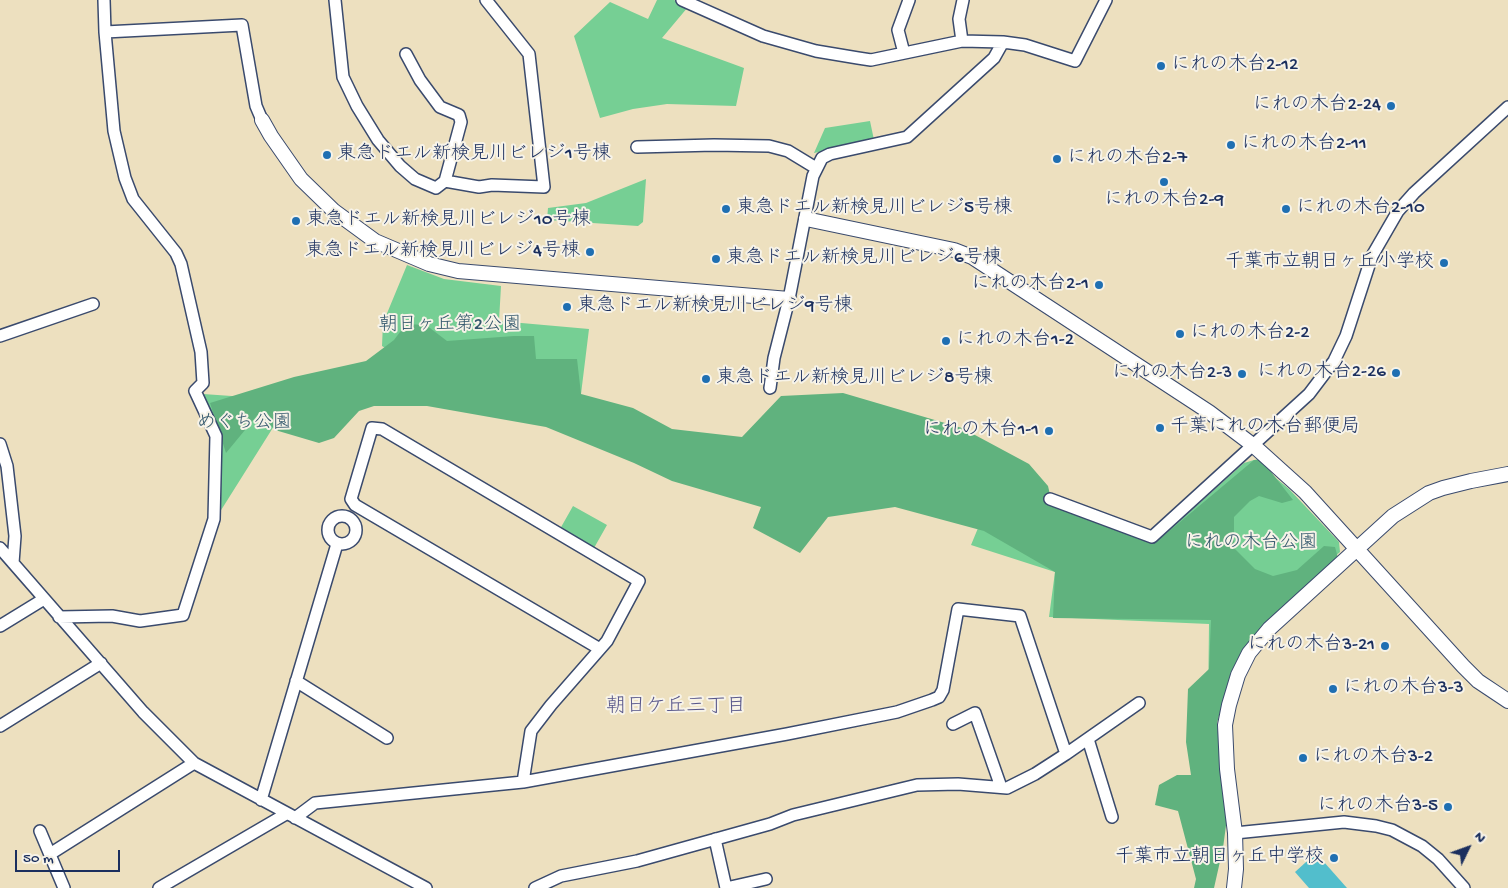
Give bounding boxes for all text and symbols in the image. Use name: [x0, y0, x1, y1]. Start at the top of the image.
place label: にれの木台2-12: [1171, 55, 1298, 77]
marker: にれの木台2-12: [1155, 60, 1167, 72]
place label: にれの木台2-24: [1252, 95, 1381, 117]
marker: にれの木台2-24: [1385, 100, 1397, 112]
place label: にれの木台2-11: [1241, 134, 1367, 156]
marker: にれの木台2-11: [1225, 139, 1237, 151]
place label: 東急ドエル新検見川ビレジ1号棟: [337, 144, 611, 166]
place label: にれの木台2-7: [1067, 148, 1187, 170]
marker: 東急ドエル新検見川ビレジ1号棟: [321, 149, 333, 161]
marker: にれの木台2-7: [1051, 153, 1063, 165]
marker: にれの木台2-9: [1158, 176, 1170, 188]
place label: にれの木台2-9: [1104, 190, 1224, 212]
place label: 東急ドエル新検見川ビレジ5号棟: [736, 198, 1012, 220]
place label: にれの木台2-10: [1296, 198, 1425, 220]
marker: 東急ドエル新検見川ビレジ5号棟: [720, 203, 732, 215]
marker: にれの木台2-10: [1280, 203, 1292, 215]
place label: 東急ドエル新検見川ビレジ10号棟: [306, 210, 590, 232]
marker: 東急ドエル新検見川ビレジ10号棟: [290, 215, 302, 227]
place label: 東急ドエル新検見川ビレジ4号棟: [305, 241, 580, 263]
marker: 東急ドエル新検見川ビレジ4号棟: [584, 246, 596, 258]
place label: 東急ドエル新検見川ビレジ6号棟: [726, 248, 1002, 270]
place label: 千葉市立朝日ヶ丘小学校: [1225, 252, 1434, 274]
marker: 東急ドエル新検見川ビレジ6号棟: [710, 253, 722, 265]
marker: 千葉市立朝日ヶ丘小学校: [1438, 257, 1450, 269]
place label: にれの木台2-1: [971, 274, 1089, 296]
marker: にれの木台2-1: [1093, 279, 1105, 291]
place label: 東急ドエル新検見川ビレジ9号棟: [577, 296, 853, 318]
marker: 東急ドエル新検見川ビレジ9号棟: [561, 301, 573, 313]
park label: 朝日ヶ丘第2公園: [379, 315, 521, 337]
place label: にれの木台2-2: [1190, 323, 1310, 345]
marker: にれの木台2-2: [1174, 328, 1186, 340]
place label: にれの木台1-2: [956, 330, 1074, 352]
marker: にれの木台1-2: [940, 335, 952, 347]
place label: にれの木台2-26: [1257, 362, 1386, 384]
place label: にれの木台2-3: [1112, 363, 1232, 385]
marker: にれの木台2-26: [1390, 367, 1402, 379]
place label: 東急ドエル新検見川ビレジ8号棟: [716, 368, 992, 390]
marker: にれの木台2-3: [1236, 368, 1248, 380]
marker: 東急ドエル新検見川ビレジ8号棟: [700, 373, 712, 385]
park label: めぐち公園: [197, 413, 291, 435]
place label: 千葉にれの木台郵便局: [1170, 417, 1360, 439]
place label: にれの木台1-1: [923, 420, 1039, 442]
marker: 千葉にれの木台郵便局: [1154, 422, 1166, 434]
marker: にれの木台1-1: [1043, 425, 1055, 437]
park label: にれの木台公園: [1185, 533, 1317, 555]
place label: にれの木台3-21: [1247, 635, 1375, 657]
marker: にれの木台3-21: [1379, 640, 1391, 652]
place label: にれの木台3-3: [1343, 678, 1464, 700]
marker: にれの木台3-3: [1327, 683, 1339, 695]
district label: 朝日ケ丘三丁目: [606, 696, 746, 720]
place label: にれの木台3-2: [1313, 747, 1433, 769]
marker: にれの木台3-2: [1297, 752, 1309, 764]
place label: にれの木台3-5: [1317, 796, 1438, 818]
marker: にれの木台3-5: [1442, 801, 1454, 813]
north arrow: [1443, 823, 1493, 873]
text: N: [1470, 829, 1489, 847]
scale bar: [18, 840, 122, 872]
place label: 千葉市立朝日ヶ丘中学校: [1115, 847, 1324, 869]
text: 50 m: [23, 850, 54, 868]
marker: 千葉市立朝日ヶ丘中学校: [1328, 852, 1340, 864]

